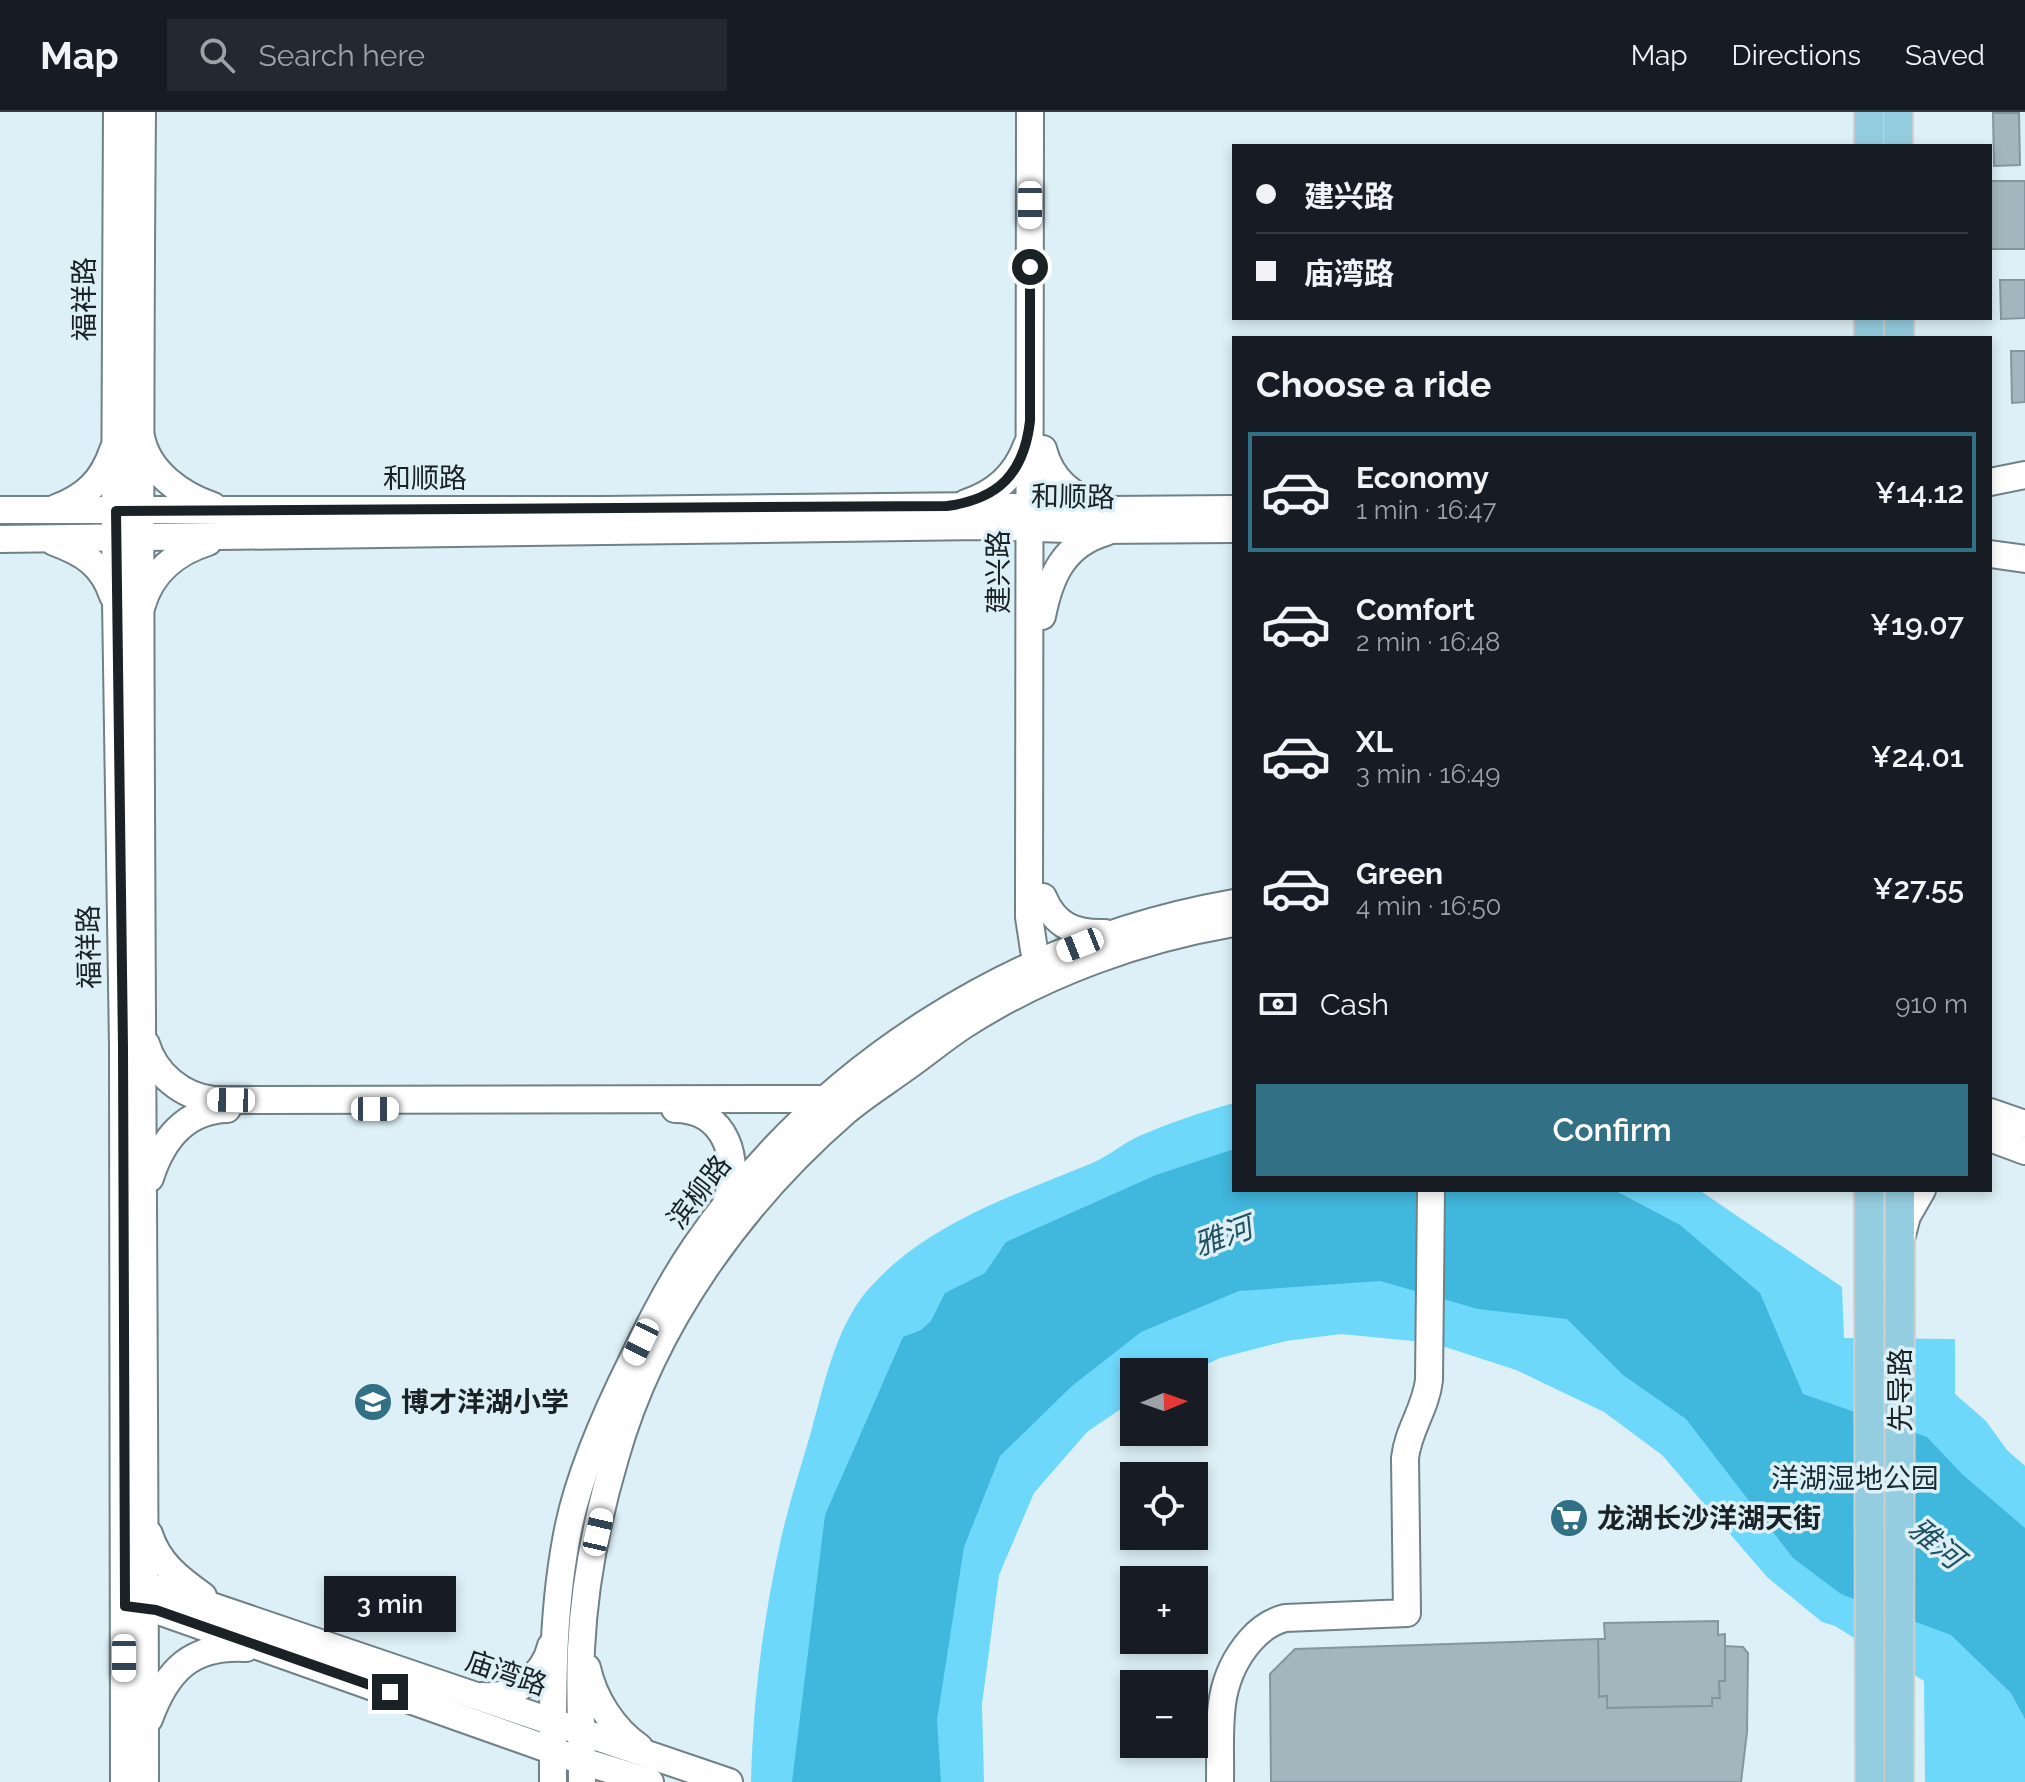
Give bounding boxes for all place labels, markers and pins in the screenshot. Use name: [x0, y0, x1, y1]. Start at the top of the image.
school or university icon: 博才洋湖小学: [352, 1381, 394, 1423]
place label: 博才洋湖小学: [401, 1386, 569, 1419]
supermarket icon: 龙湖长沙洋湖天街: [1548, 1497, 1590, 1539]
place label: 龙湖长沙洋湖天街: [1597, 1502, 1821, 1535]

